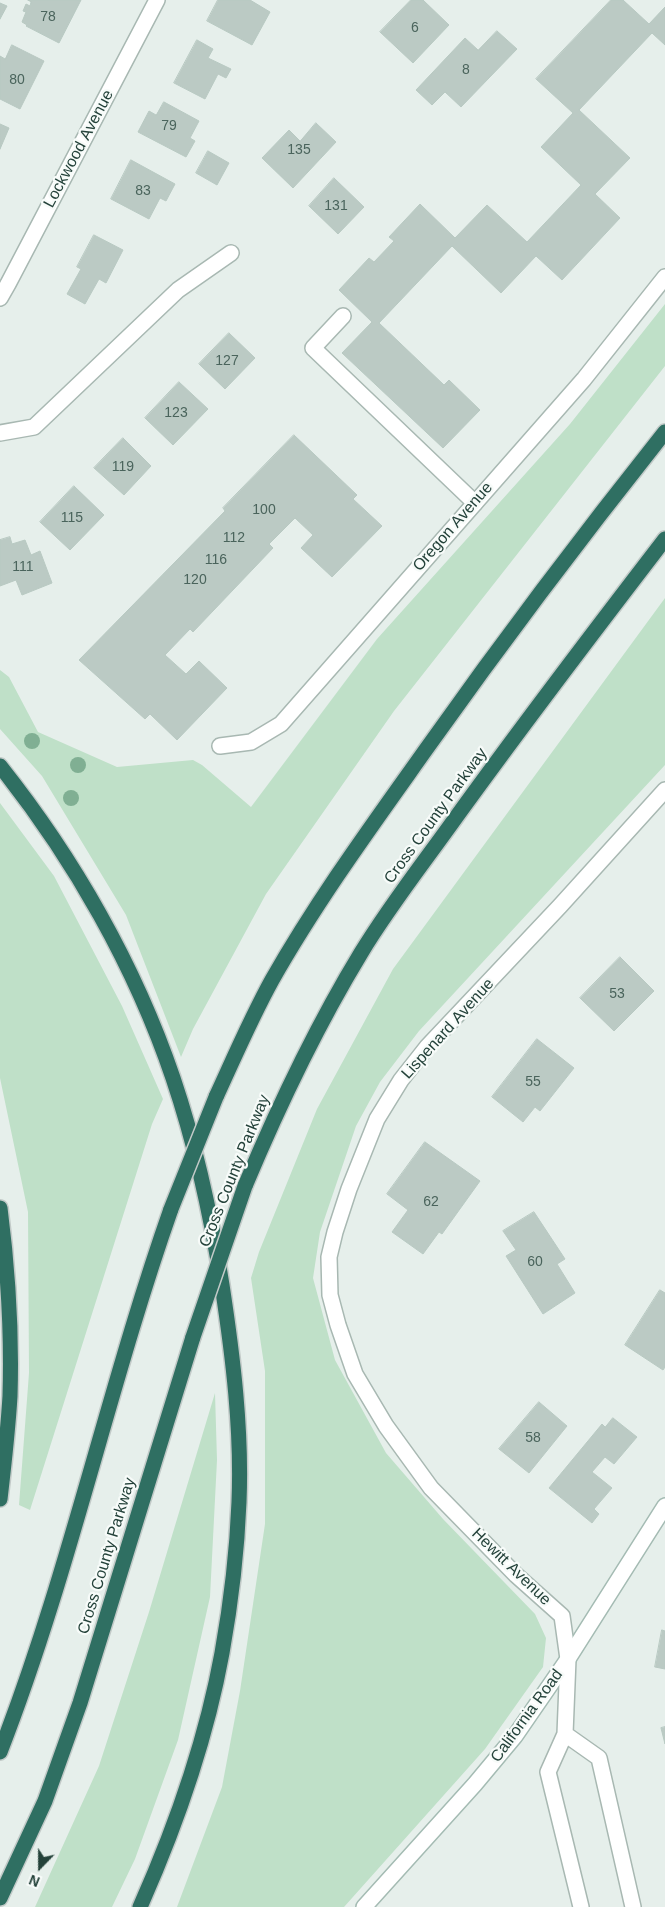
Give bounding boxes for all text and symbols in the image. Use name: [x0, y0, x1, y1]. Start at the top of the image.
house number: 78: [40, 9, 56, 25]
house number: 6: [411, 20, 419, 36]
house number: 8: [462, 62, 470, 78]
house number: 80: [9, 72, 25, 88]
street label: Lockwood Avenue: [40, 87, 118, 211]
house number: 79: [161, 118, 177, 134]
house number: 135: [287, 142, 311, 158]
house number: 83: [135, 183, 151, 199]
house number: 131: [324, 198, 348, 214]
house number: 127: [215, 353, 239, 369]
house number: 123: [164, 405, 188, 421]
house number: 119: [112, 459, 134, 475]
street label: Oregon Avenue: [409, 479, 497, 575]
house number: 100: [252, 502, 276, 518]
house number: 115: [61, 510, 83, 526]
house number: 112: [223, 530, 245, 546]
house number: 116: [205, 552, 227, 568]
house number: 111: [12, 559, 34, 575]
house number: 120: [183, 572, 207, 588]
street label: Cross County Parkway: [380, 745, 492, 887]
street label: Lispenard Avenue: [398, 975, 498, 1083]
house number: 53: [609, 986, 625, 1002]
house number: 55: [525, 1074, 541, 1090]
street label: Cross County Parkway: [196, 1092, 274, 1250]
house number: 62: [423, 1194, 439, 1210]
house number: 60: [527, 1254, 543, 1270]
house number: 58: [525, 1430, 541, 1446]
street label: Cross County Parkway: [74, 1475, 140, 1637]
street label: Hewitt Avenue: [467, 1524, 555, 1610]
street label: California Road: [487, 1666, 567, 1766]
north arrow: [15, 1842, 65, 1892]
text: N: [27, 1872, 42, 1890]

